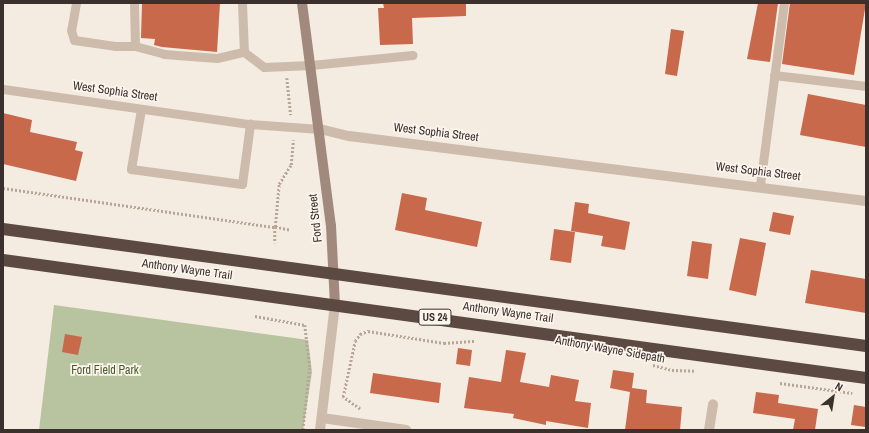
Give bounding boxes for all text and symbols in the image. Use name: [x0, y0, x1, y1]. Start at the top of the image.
street label: West Sophia Street: [72, 79, 158, 105]
street label: West Sophia Street: [393, 121, 479, 145]
street label: West Sophia Street: [715, 160, 801, 184]
street label: Ford Street: [306, 193, 326, 243]
street label: Anthony Wayne Trail: [141, 257, 233, 283]
street label: Anthony Wayne Trail: [462, 300, 554, 326]
road number: US 24: [418, 308, 452, 326]
street label: Anthony Wayne Sidepath: [554, 333, 666, 367]
park label: Ford Field Park: [71, 364, 139, 378]
north arrow: [813, 377, 853, 417]
text: N: [833, 379, 845, 394]

